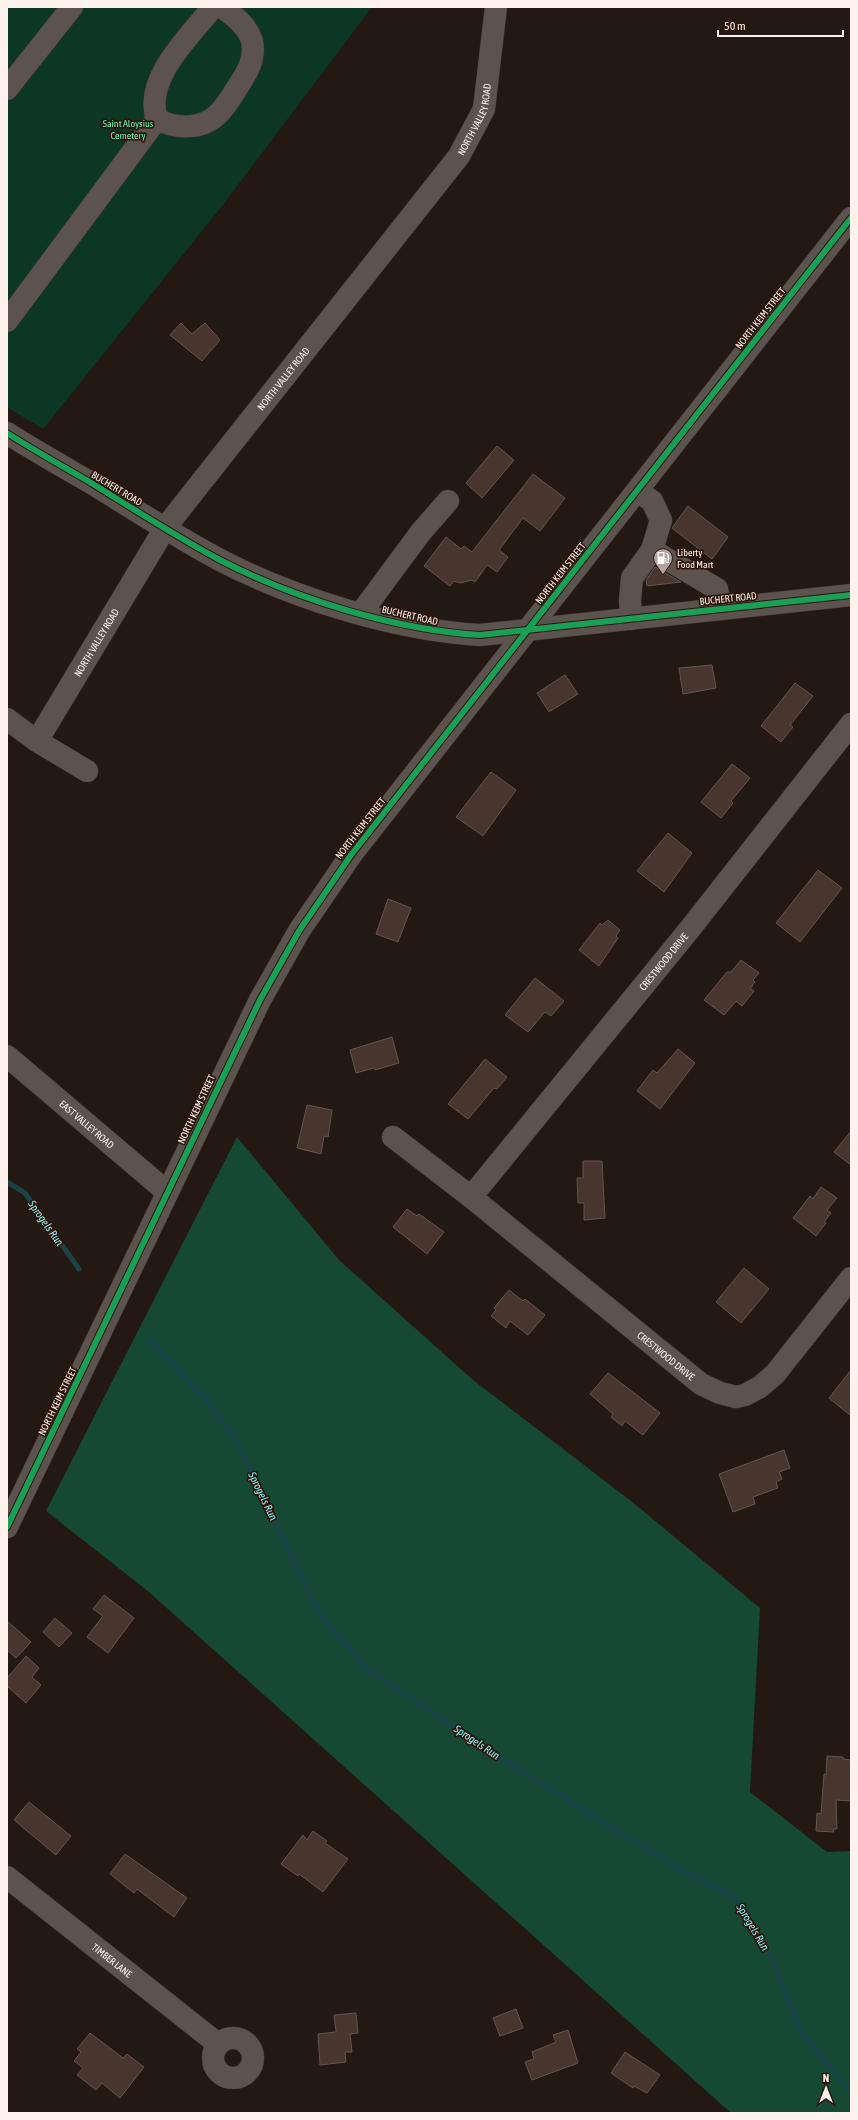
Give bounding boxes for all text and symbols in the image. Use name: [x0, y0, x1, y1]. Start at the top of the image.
scale bar: [718, 12, 843, 38]
text: 50 m: [724, 19, 746, 33]
street label: NORTH VALLEY ROAD: [455, 83, 493, 157]
park label: Saint Aloysius Cemetery: [103, 118, 154, 141]
street label: NORTH KEIM STREET: [733, 285, 788, 351]
street label: NORTH VALLEY ROAD: [255, 345, 312, 412]
street label: BUCHERT ROAD: [89, 469, 144, 508]
street label: NORTH KEIM STREET: [533, 540, 588, 606]
fuel station icon: Liberty Food Mart: [652, 547, 674, 575]
place label: Liberty Food Mart: [677, 547, 714, 570]
street label: BUCHERT ROAD: [699, 590, 757, 607]
street label: BUCHERT ROAD: [381, 604, 439, 627]
street label: NORTH VALLEY ROAD: [72, 606, 121, 679]
street label: NORTH KEIM STREET: [333, 795, 388, 861]
street label: CRESTWOOD DRIVE: [637, 930, 691, 993]
street label: NORTH KEIM STREET: [176, 1073, 217, 1145]
street label: EAST VALLEY ROAD: [57, 1098, 116, 1151]
water label: Sprogels Run: [26, 1197, 66, 1248]
street label: CRESTWOOD DRIVE: [635, 1330, 697, 1383]
street label: NORTH KEIM STREET: [36, 1365, 79, 1437]
water label: Sprogels Run: [246, 1469, 280, 1523]
water label: Sprogels Run: [451, 1722, 503, 1762]
water label: Sprogels Run: [734, 1901, 772, 1953]
street label: TIMBER LANE: [90, 1941, 135, 1980]
north arrow: [806, 2068, 846, 2108]
text: N: [823, 2072, 829, 2084]

